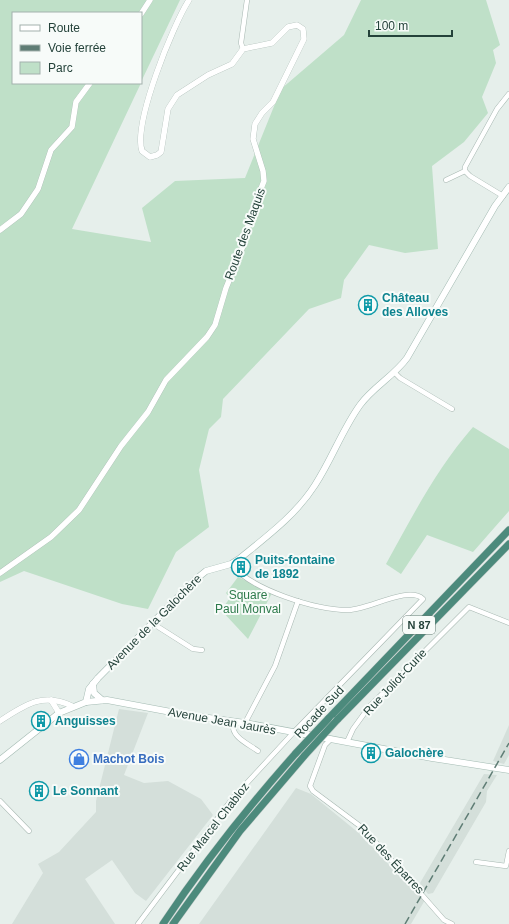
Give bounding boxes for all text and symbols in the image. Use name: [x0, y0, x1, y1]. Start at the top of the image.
legend: [12, 12, 142, 84]
scale bar: [369, 12, 452, 38]
text: 100 m: [375, 19, 408, 33]
text: Route: [48, 21, 80, 35]
text: Voie ferrée: [48, 41, 106, 55]
text: Parc: [48, 61, 73, 75]
street label: Route des Maquis: [222, 186, 268, 282]
place label: Château des Alloves: [382, 291, 449, 319]
building icon: Château des Alloves: [357, 294, 379, 316]
place label: Puits-fontaine de 1892: [255, 553, 335, 581]
building icon: Puits-fontaine de 1892: [230, 556, 252, 578]
street label: Avenue de la Galochère: [104, 571, 205, 672]
park label: Square Paul Monval: [215, 588, 281, 616]
road number: N 87: [403, 616, 435, 634]
street label: Rue Joliot-Curie: [361, 646, 430, 718]
street label: Rocade Sud: [291, 683, 347, 741]
street label: Avenue Jean Jaurès: [167, 705, 277, 737]
building icon: Anguisses: [30, 710, 52, 732]
place label: Anguisses: [55, 714, 116, 728]
building icon: Galochère: [360, 742, 382, 764]
place label: Galochère: [385, 746, 444, 760]
shop icon: Machot Bois: [68, 748, 90, 770]
place label: Machot Bois: [93, 752, 165, 766]
building icon: Le Sonnant: [28, 780, 50, 802]
street label: Rue Marcel Chabloz: [174, 780, 252, 874]
place label: Le Sonnant: [53, 784, 118, 798]
street label: Rue des Éparres: [355, 821, 428, 897]

